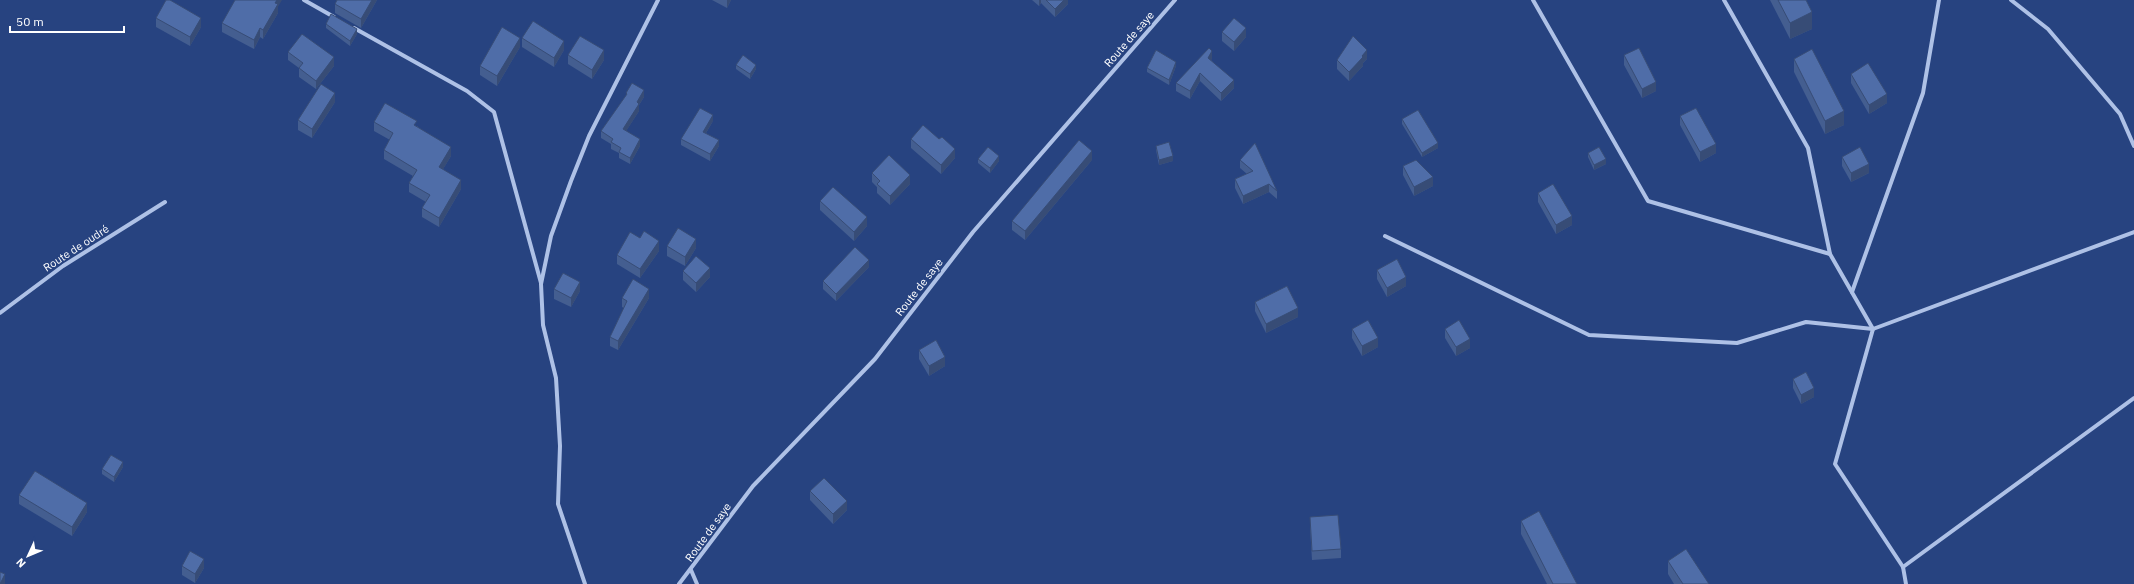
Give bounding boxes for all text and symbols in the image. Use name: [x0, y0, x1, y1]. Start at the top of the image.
scale bar: [10, 8, 124, 34]
street label: Route de saye: [1101, 8, 1157, 70]
text: 50 m: [16, 14, 44, 29]
street label: Route de oudré: [41, 222, 111, 274]
street label: Route de saye: [892, 255, 946, 319]
street label: Route de saye: [682, 500, 734, 564]
north arrow: [8, 536, 48, 576]
text: N: [13, 555, 29, 571]

